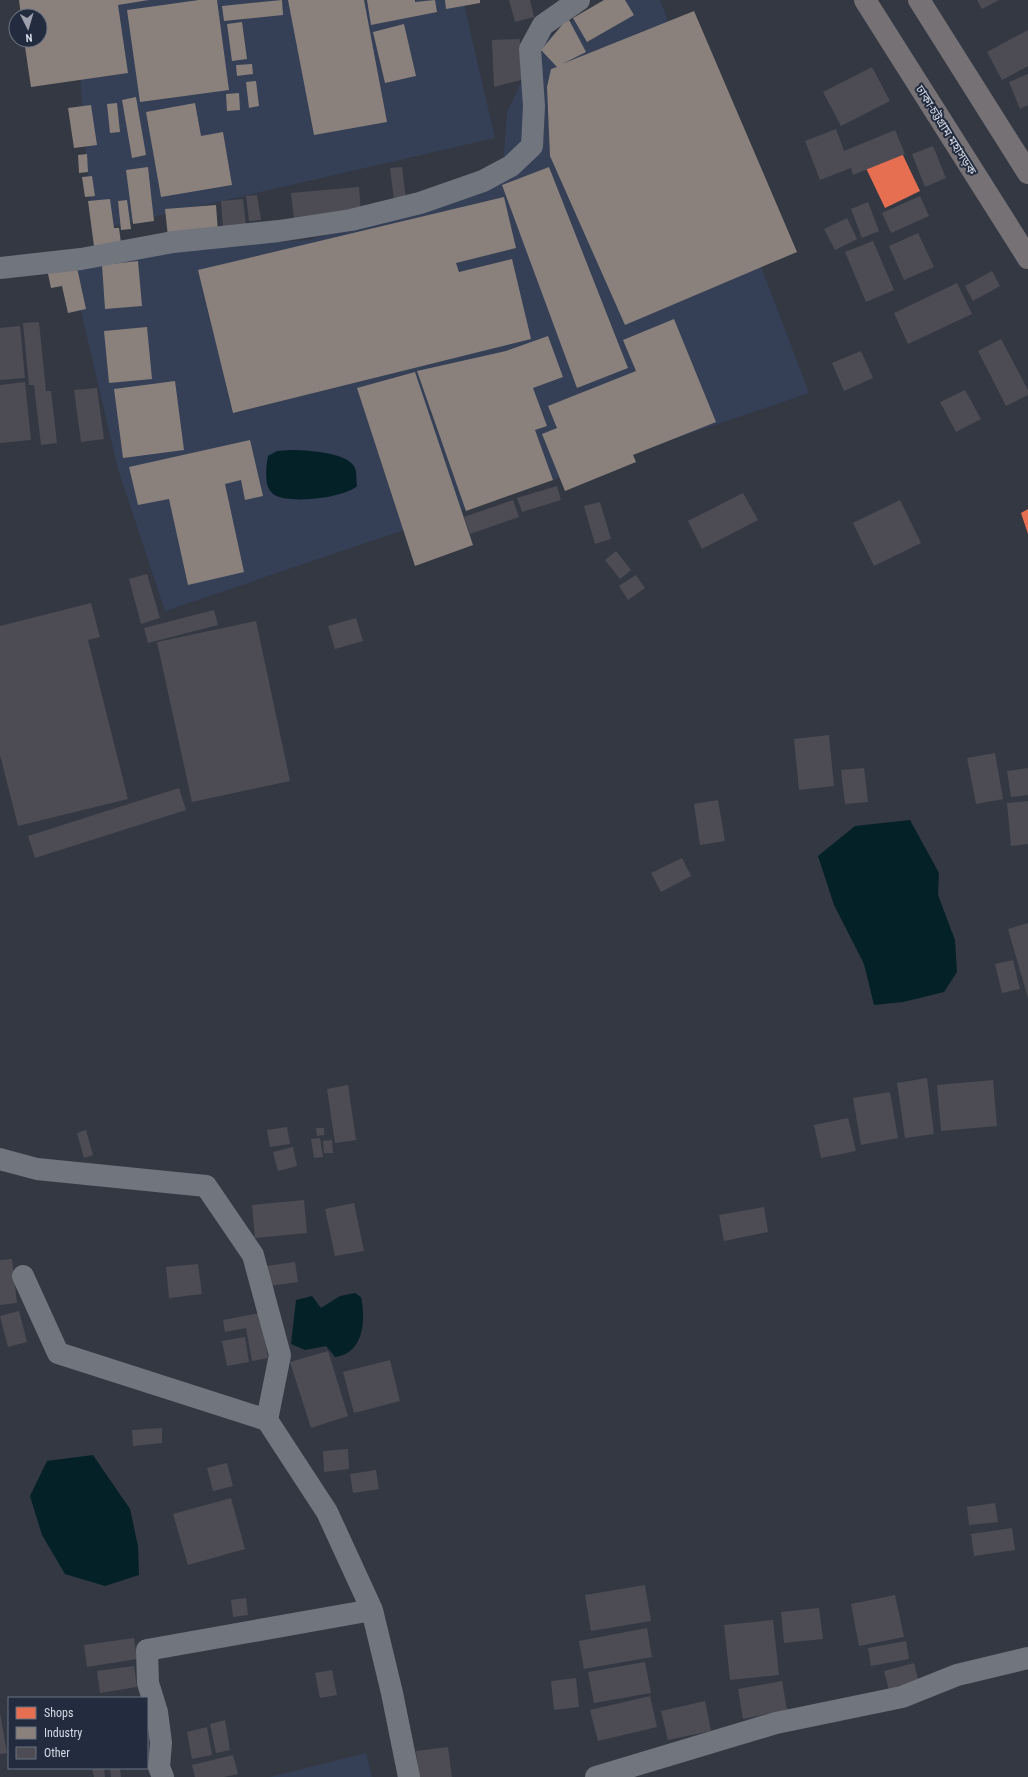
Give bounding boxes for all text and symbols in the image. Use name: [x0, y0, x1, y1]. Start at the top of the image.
north arrow: [8, 8, 48, 48]
text: N: [25, 31, 33, 44]
street label: ঢাকা-চট্টগ্রাম মহাসড়ক: [912, 81, 980, 178]
legend: [8, 1697, 148, 1769]
text: Shops: [44, 1706, 73, 1720]
text: Industry: [44, 1726, 82, 1740]
text: Other: [44, 1746, 70, 1760]

